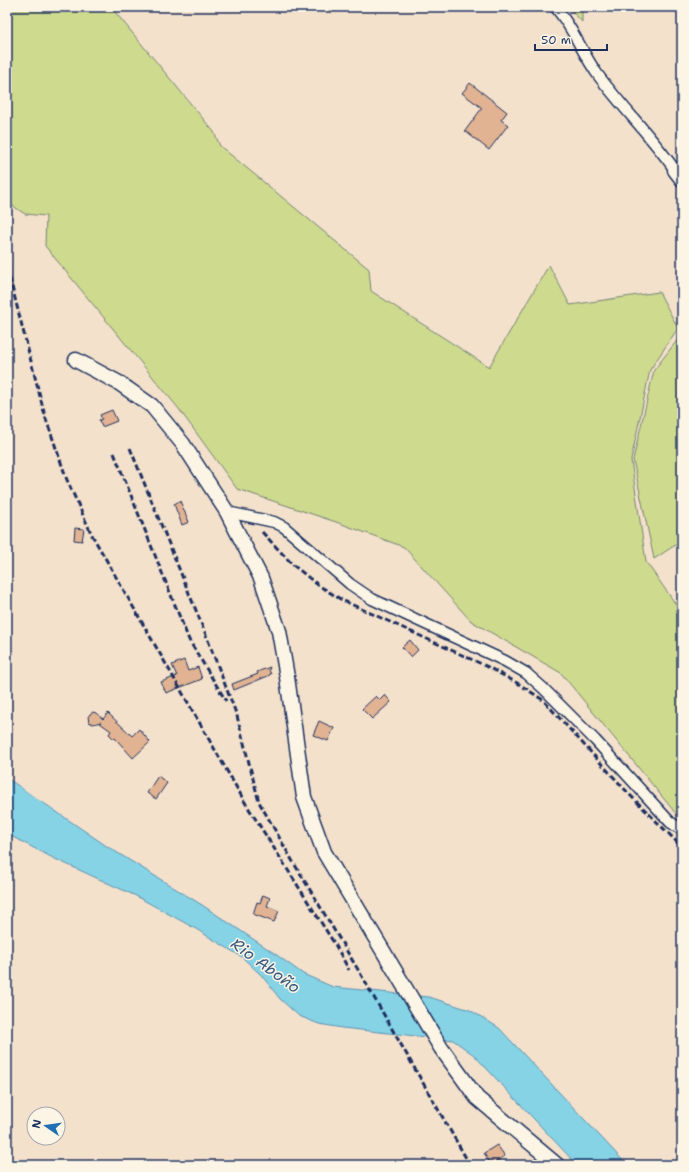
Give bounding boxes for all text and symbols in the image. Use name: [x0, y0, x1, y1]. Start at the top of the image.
scale bar: [535, 26, 607, 52]
text: 50 m: [541, 32, 571, 48]
water label: Rio Aboño: [227, 933, 305, 998]
north arrow: [26, 1106, 66, 1146]
text: N: [28, 1118, 45, 1130]

